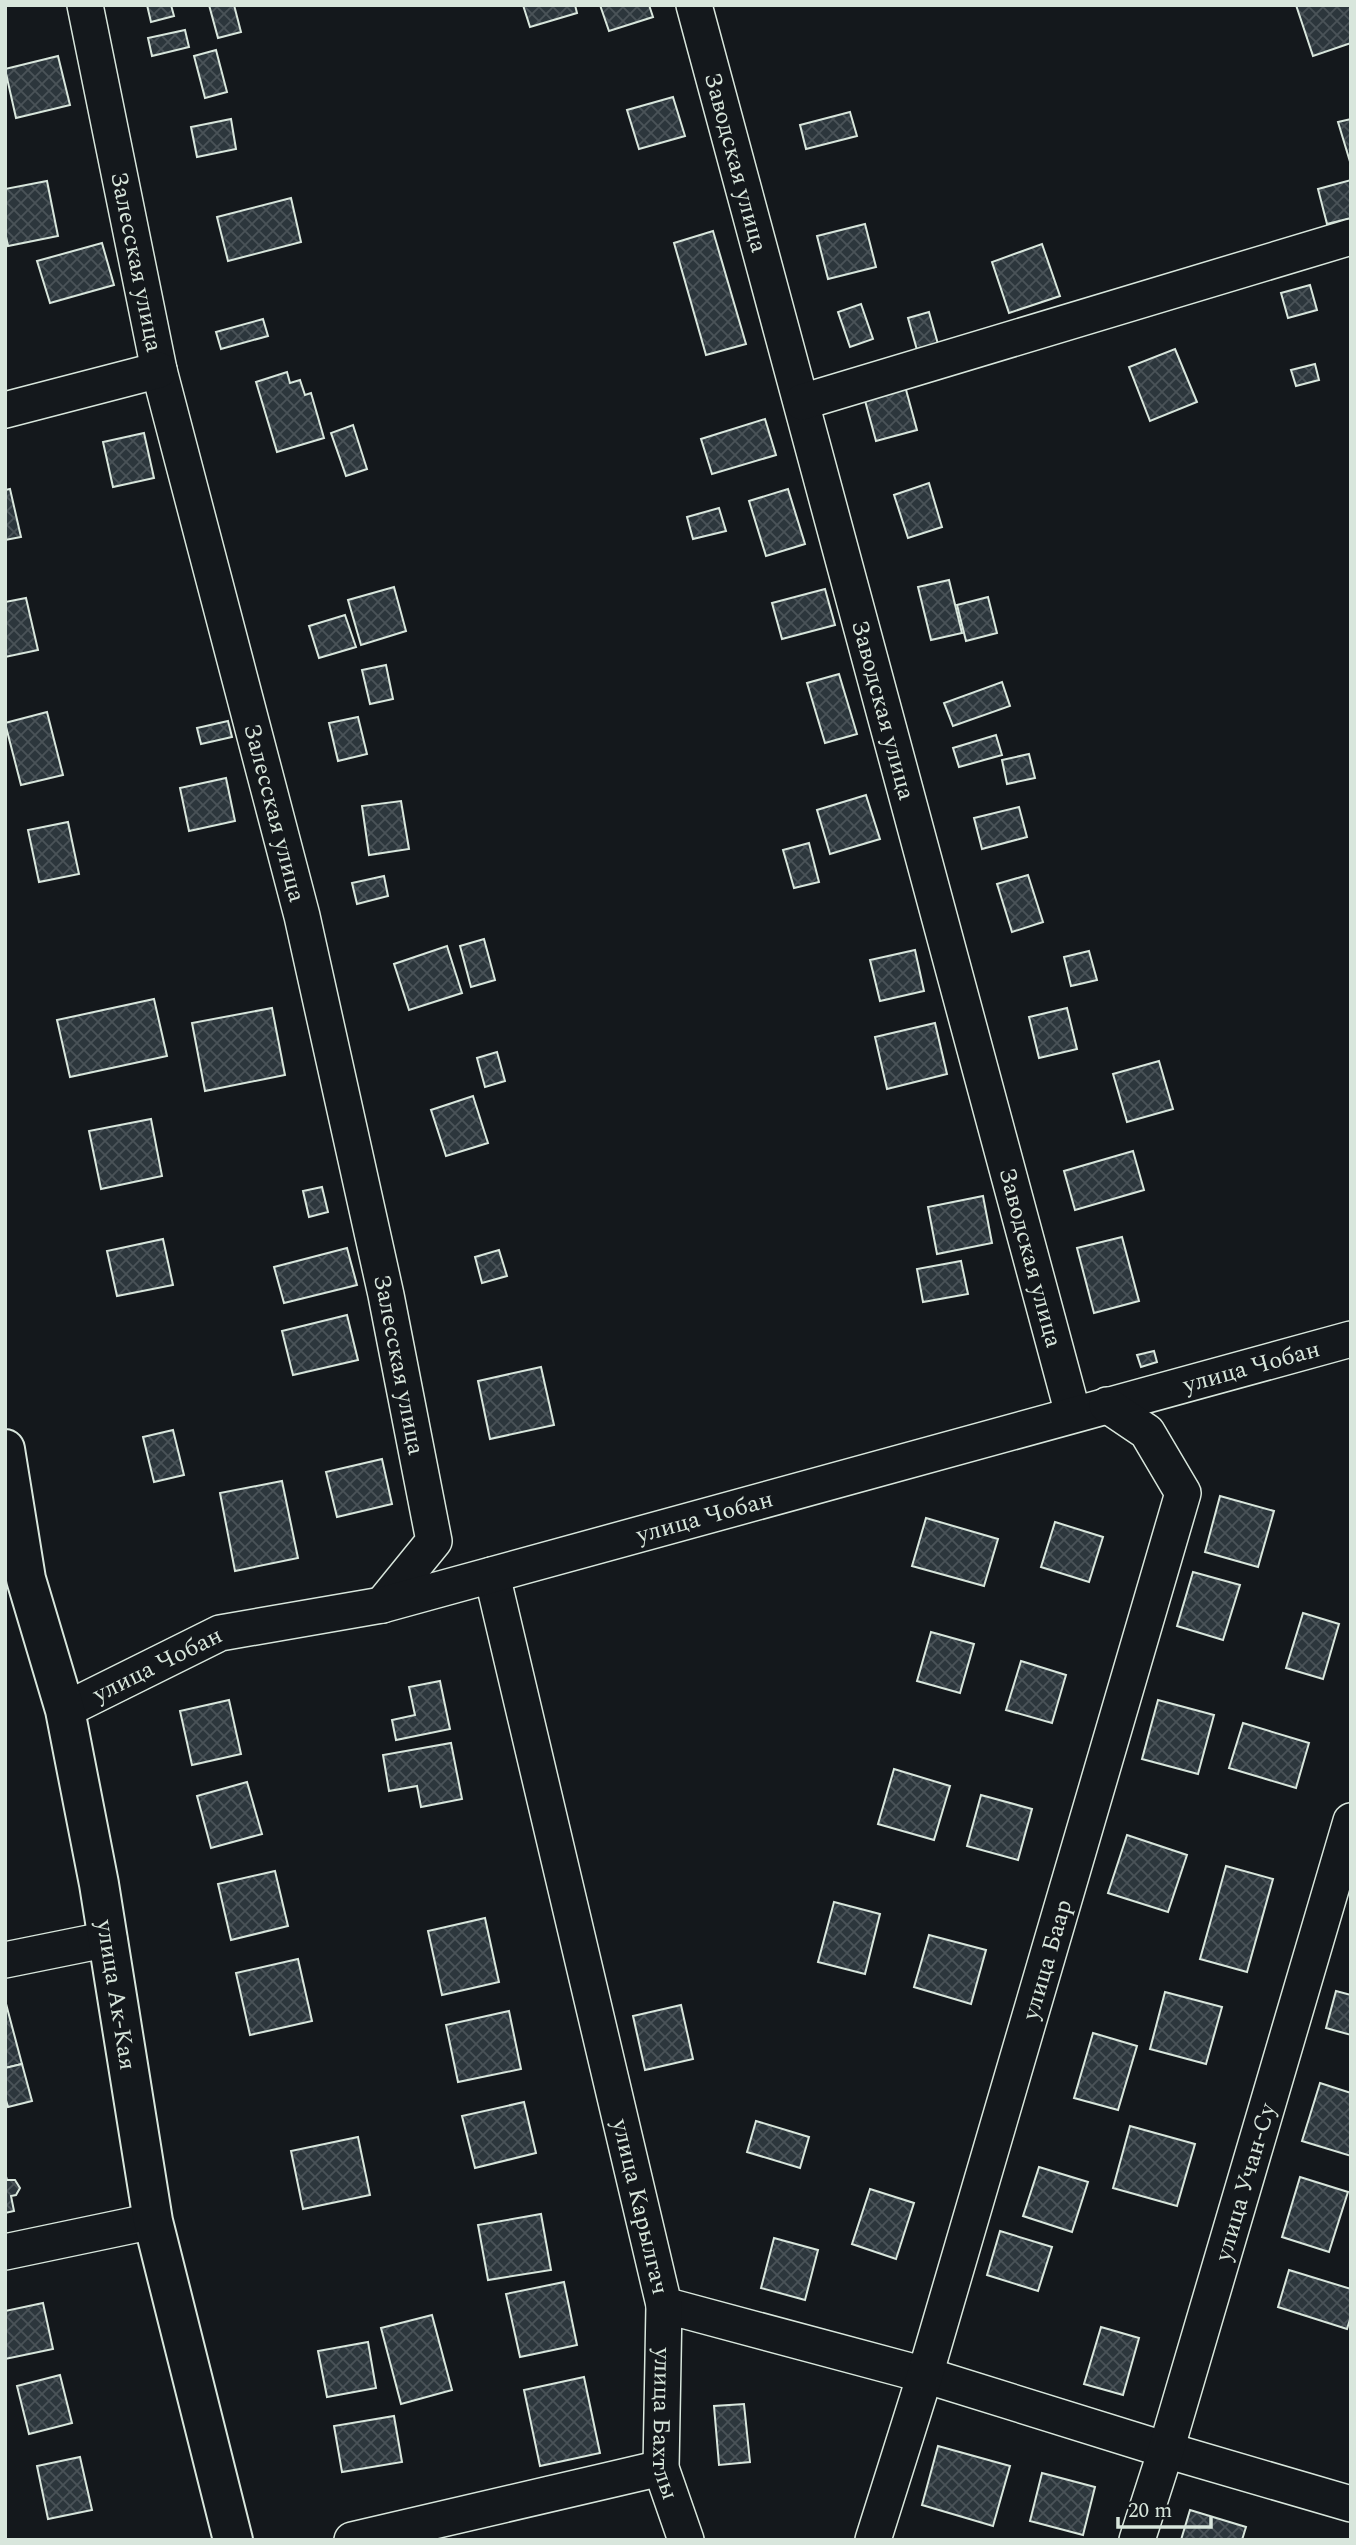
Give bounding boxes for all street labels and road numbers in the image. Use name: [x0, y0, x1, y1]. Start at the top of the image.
street label: Заводская улица: [694, 69, 777, 257]
street label: Залесская улица: [100, 169, 172, 356]
street label: Заводская улица: [841, 616, 924, 804]
street label: Залесская улица: [233, 720, 315, 906]
street label: Заводская улица: [989, 1164, 1071, 1352]
street label: Залесская улица: [363, 1271, 434, 1458]
street label: улица Чобан: [1178, 1331, 1324, 1404]
street label: улица Чобан: [631, 1481, 777, 1554]
street label: улица Чобан: [86, 1618, 229, 1713]
street label: улица Баар: [1013, 1895, 1082, 2025]
street label: улица Ак-Кая: [86, 1916, 146, 2073]
street label: улица Учан-Су: [1205, 2097, 1286, 2266]
street label: улица Карылгач: [602, 2115, 678, 2298]
street label: улица Бахтлы: [642, 2346, 688, 2505]

